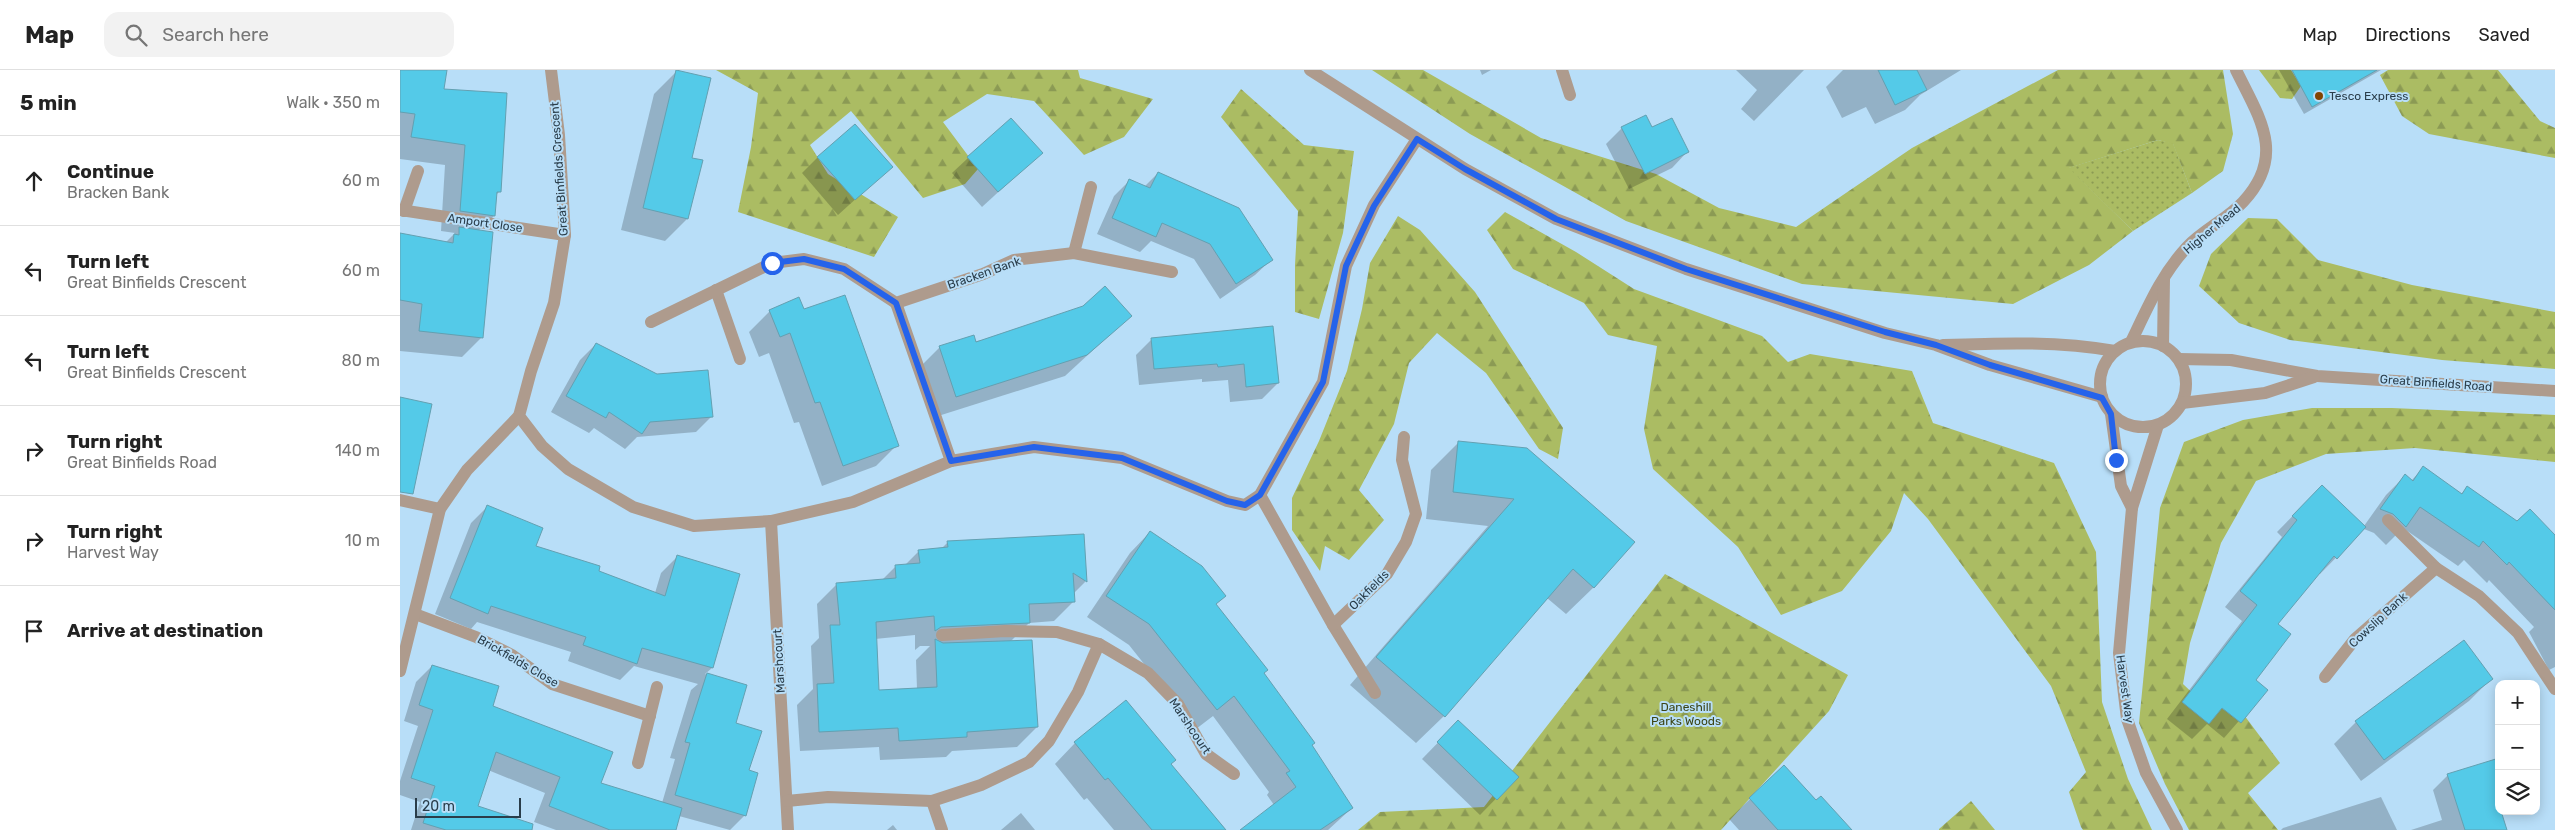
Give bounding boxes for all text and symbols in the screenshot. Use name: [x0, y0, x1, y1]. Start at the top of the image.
search box: [104, 12, 454, 57]
text: Map: [25, 21, 74, 49]
icon: search: [122, 21, 150, 49]
text: Search here: [162, 23, 269, 46]
text: Map: [2302, 24, 2337, 46]
text: Directions: [2365, 24, 2451, 46]
text: Saved: [2479, 24, 2530, 46]
place label: Tesco Express: [2329, 89, 2408, 103]
text: 5 min: [20, 90, 77, 115]
marker: Tesco Express: [2313, 90, 2325, 102]
text: Walk · 350 m: [286, 93, 380, 112]
street label: Great Binfields Crescent: [547, 101, 571, 237]
text: Continue: [67, 160, 154, 183]
icon: ahead: [20, 167, 48, 195]
text: 60 m: [342, 171, 380, 190]
text: Bracken Bank: [67, 183, 169, 202]
street label: Higher Mead: [2181, 201, 2243, 257]
street label: Amport Close: [447, 211, 524, 235]
text: Turn left: [67, 250, 149, 273]
route start: [761, 252, 784, 275]
street label: Bracken Bank: [945, 254, 1023, 292]
icon: left: [20, 257, 48, 285]
text: 60 m: [342, 261, 380, 280]
text: Great Binfields Crescent: [67, 273, 246, 292]
text: Turn left: [67, 340, 149, 363]
icon: left: [20, 347, 48, 375]
text: 80 m: [342, 351, 380, 370]
text: Great Binfields Crescent: [67, 363, 246, 382]
street label: Great Binfields Road: [2379, 372, 2493, 394]
text: Turn right: [67, 430, 162, 453]
icon: right: [20, 437, 48, 465]
text: 140 m: [335, 441, 380, 460]
route end: [2105, 449, 2128, 472]
text: Great Binfields Road: [67, 453, 217, 472]
text: Turn right: [67, 520, 162, 543]
icon: right: [20, 527, 48, 555]
text: 10 m: [345, 531, 380, 550]
text: Harvest Way: [67, 543, 159, 562]
street label: Oakfields: [1346, 567, 1392, 613]
street label: Cowslip Bank: [2346, 589, 2411, 650]
icon: arrive: [20, 617, 48, 645]
text: Arrive at destination: [67, 619, 263, 642]
street label: Marshcourt: [770, 628, 788, 693]
street label: Brickfields Close: [475, 632, 561, 690]
street label: Harvest Way: [2113, 654, 2137, 724]
map controls: [2495, 680, 2540, 815]
button: +: [2495, 680, 2540, 725]
street label: Marshcourt: [1166, 695, 1214, 757]
park label: Daneshill Parks Woods: [1651, 700, 1721, 728]
button: −: [2495, 725, 2540, 770]
button: layers: [2495, 770, 2540, 815]
scale bar: [415, 795, 521, 818]
text: 20 m: [422, 798, 455, 815]

